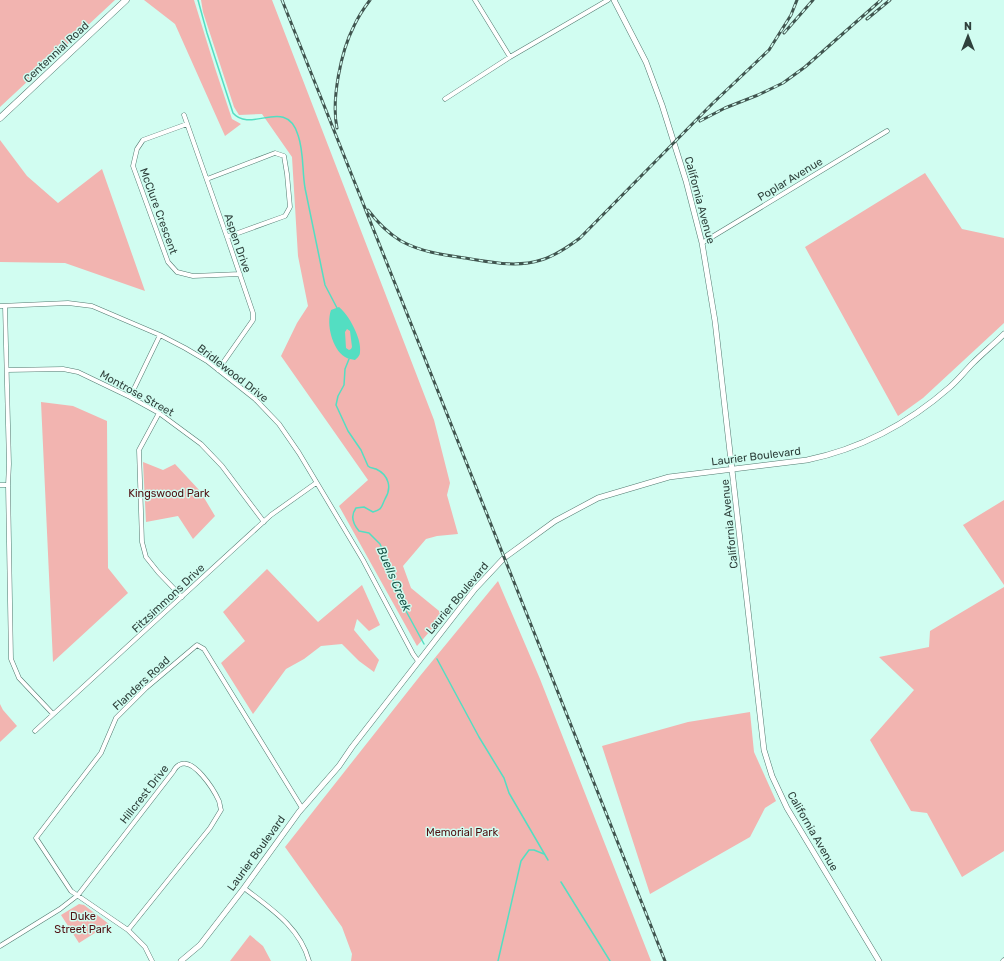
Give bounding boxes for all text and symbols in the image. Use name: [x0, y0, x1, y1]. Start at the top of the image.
north arrow: [948, 16, 988, 56]
street label: Centennial Road: [21, 19, 92, 86]
text: N: [964, 20, 972, 33]
street label: California Avenue: [682, 155, 717, 245]
street label: Poplar Avenue: [755, 155, 825, 204]
street label: McClure Crescent: [137, 166, 180, 257]
street label: Aspen Drive: [221, 212, 254, 274]
street label: Bridlewood Drive: [195, 342, 271, 405]
street label: Montrose Street: [97, 368, 177, 419]
street label: Laurier Boulevard: [711, 445, 802, 468]
street label: California Avenue: [718, 479, 741, 569]
park label: Kingswood Park: [128, 487, 210, 500]
water label: Buells Creek: [374, 545, 414, 614]
street label: Laurier Boulevard: [423, 560, 491, 637]
street label: Fitzsimmons Drive: [129, 561, 207, 635]
street label: Flanders Road: [110, 654, 173, 713]
street label: Hillcrest Drive: [117, 762, 171, 826]
street label: California Avenue: [785, 789, 841, 873]
street label: Laurier Boulevard: [225, 813, 288, 894]
park label: Memorial Park: [426, 826, 498, 839]
park label: Duke Street Park: [54, 910, 112, 936]

